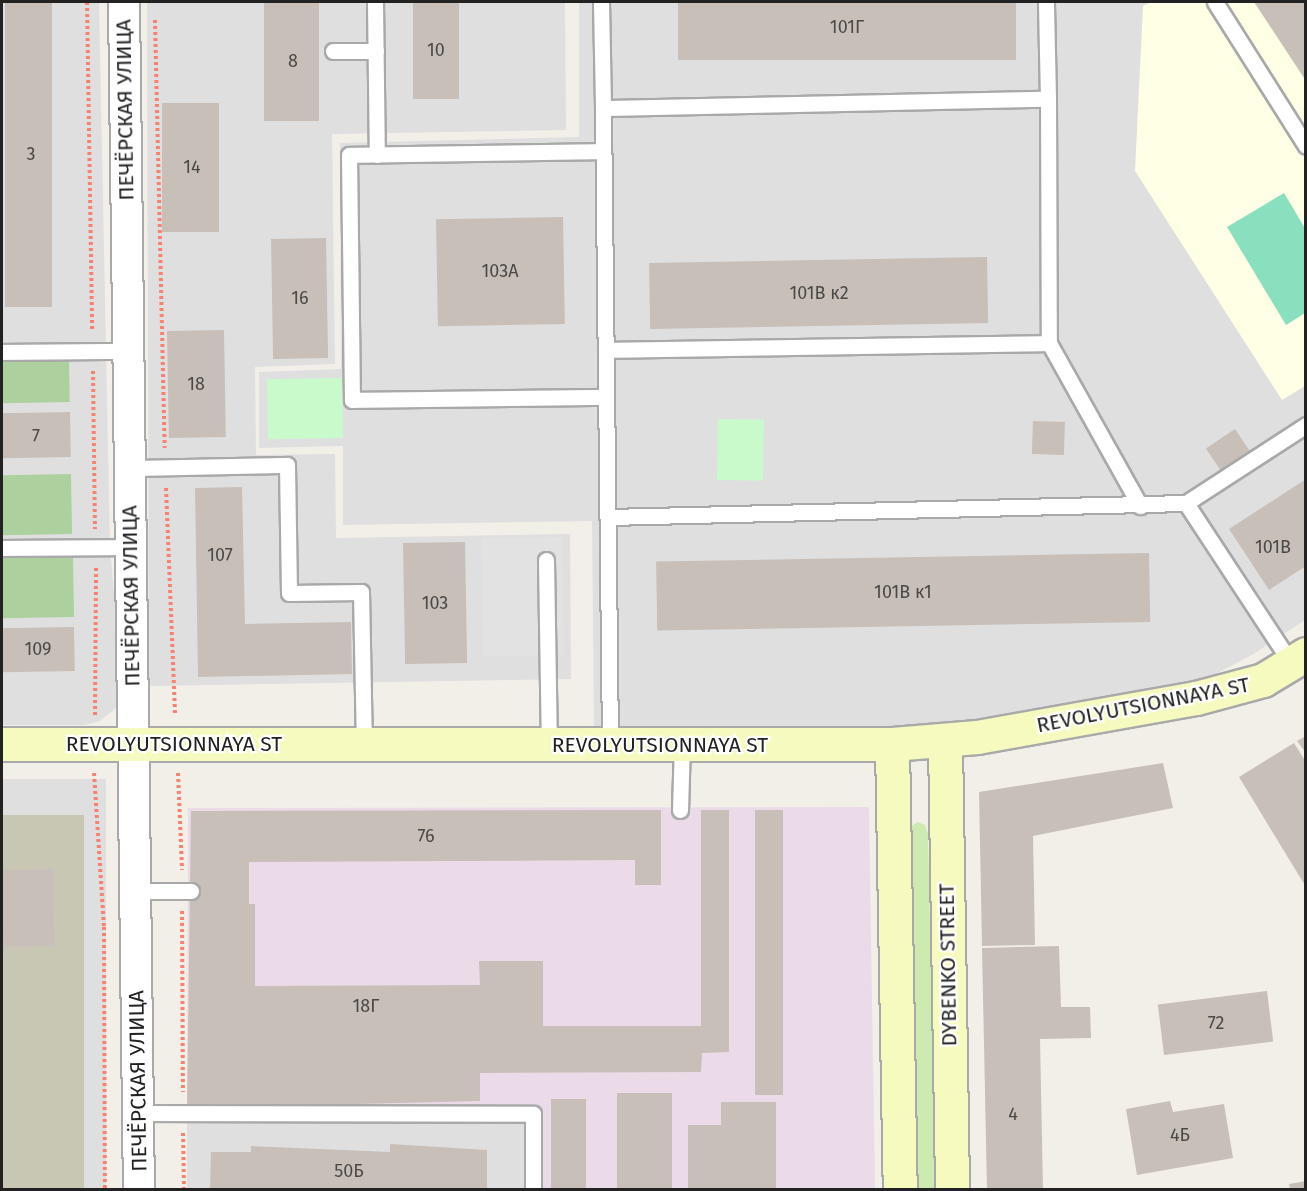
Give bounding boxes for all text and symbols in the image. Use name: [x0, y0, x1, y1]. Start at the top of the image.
house number: 101Г: [830, 16, 864, 38]
street label: ПЕЧЁРСКАЯ УЛИЦА: [111, 19, 139, 201]
house number: 10: [427, 39, 445, 61]
house number: 8: [288, 50, 298, 72]
house number: 3: [27, 143, 35, 165]
house number: 14: [183, 156, 201, 178]
house number: 103А: [482, 260, 518, 282]
house number: 101В к2: [789, 282, 849, 304]
house number: 16: [291, 287, 309, 309]
house number: 18: [187, 373, 205, 395]
house number: 7: [32, 425, 40, 447]
street label: ПЕЧЁРСКАЯ УЛИЦА: [117, 505, 145, 687]
house number: 101В: [1255, 536, 1291, 558]
house number: 107: [207, 544, 233, 566]
house number: 101В к1: [874, 581, 932, 603]
house number: 103: [422, 592, 448, 614]
house number: 109: [24, 638, 52, 660]
street label: REVOLYUTSIONNAYA ST: [1034, 672, 1252, 738]
street label: REVOLYUTSIONNAYA ST: [66, 731, 282, 757]
street label: REVOLYUTSIONNAYA ST: [552, 732, 768, 758]
house number: 76: [417, 825, 435, 847]
street label: DYBENKO STREET: [934, 883, 962, 1047]
street label: ПЕЧЁРСКАЯ УЛИЦА: [124, 990, 152, 1172]
house number: 18Г: [353, 995, 379, 1017]
house number: 72: [1208, 1012, 1224, 1034]
house number: 4: [1008, 1103, 1018, 1125]
house number: 4Б: [1170, 1124, 1190, 1146]
house number: 50Б: [334, 1160, 364, 1182]

